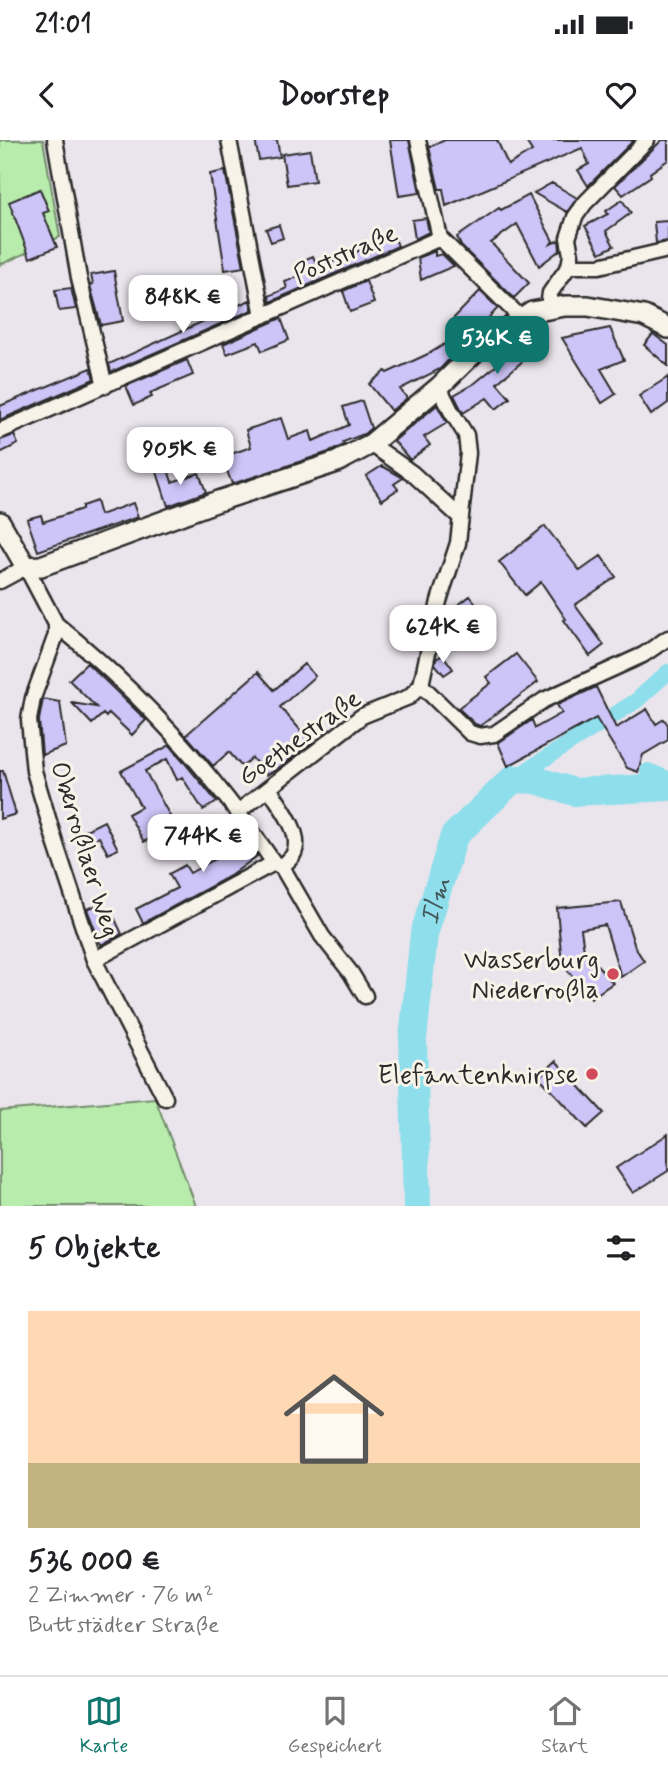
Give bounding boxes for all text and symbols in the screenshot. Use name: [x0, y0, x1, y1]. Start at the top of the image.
text: 21:01: [35, 8, 92, 42]
text: Doorstep: [278, 74, 390, 116]
icon: back: [28, 76, 66, 114]
icon: heart: [602, 76, 640, 114]
street label: Poststraße: [288, 217, 404, 293]
pin: 848K €: [126, 276, 240, 335]
text: 848K €: [145, 283, 221, 313]
pin: 536K €: [440, 316, 554, 376]
text: 536K €: [461, 324, 533, 354]
pin: 905K €: [123, 428, 237, 487]
text: 905K €: [143, 435, 217, 465]
pin: 624K €: [386, 606, 500, 665]
text: 624K €: [405, 613, 481, 643]
street label: Goethestraße: [232, 682, 369, 795]
street label: Oberroßlaer Weg: [41, 757, 127, 942]
pin: 744K €: [146, 814, 260, 874]
text: 744K €: [163, 822, 243, 852]
water label: Ilm: [412, 872, 462, 929]
place label: Wasserburg Niederroßla: [464, 944, 599, 1008]
marker: Wasserburg Niederroßla: [605, 966, 621, 982]
place label: Elefantenknirpse: [378, 1059, 578, 1093]
marker: Elefantenknirpse: [584, 1066, 600, 1082]
text: 5 Objekte: [28, 1229, 160, 1268]
icon: filters: [602, 1229, 640, 1267]
icon: home: [271, 1356, 397, 1482]
text: 536 000 €: [28, 1542, 161, 1581]
text: 2 Zimmer · 76 m²: [28, 1581, 214, 1611]
text: Buttstädter Straße: [28, 1611, 219, 1641]
tab: Karte: [80, 1692, 128, 1759]
tab: Gespeichert: [288, 1692, 382, 1759]
tab: Start: [541, 1692, 588, 1759]

